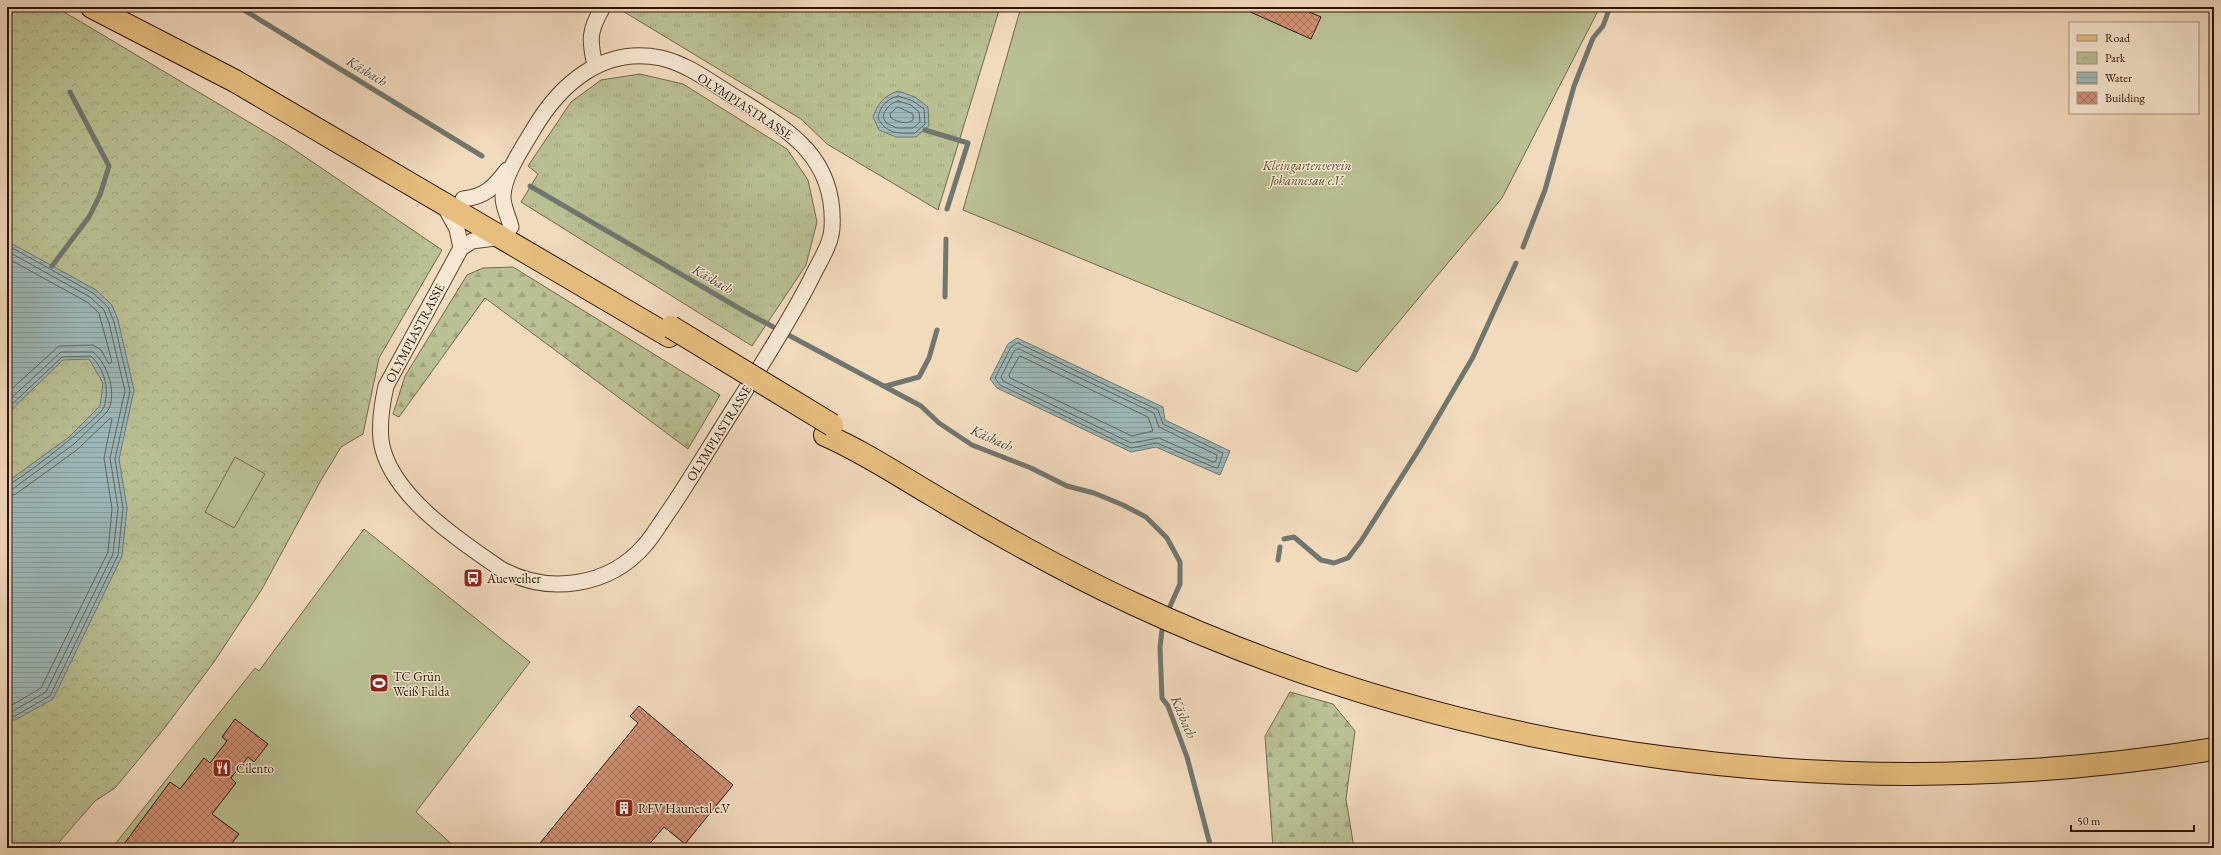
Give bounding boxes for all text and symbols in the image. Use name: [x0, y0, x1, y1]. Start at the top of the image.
legend: [2069, 22, 2199, 114]
text: Road: [2105, 30, 2131, 46]
text: Park: [2105, 50, 2126, 66]
water label: Käsbach: [342, 51, 391, 90]
street label: OLYMPIASTRASSE: [694, 69, 796, 143]
text: Water: [2105, 70, 2132, 86]
text: Building: [2105, 90, 2146, 106]
park label: Kleingartenverein Johannesau e.V.: [1262, 157, 1351, 189]
water label: Käsbach: [688, 260, 737, 298]
street label: OLYMPIASTRASSE: [382, 280, 448, 386]
street label: OLYMPIASTRASSE: [683, 382, 755, 484]
water label: Käsbach: [967, 420, 1016, 455]
bus stop icon: Aueweiher: [462, 567, 484, 589]
place label: Aueweiher: [486, 570, 542, 587]
place label: TC Grün Weiß Fulda: [393, 668, 450, 700]
sports icon: TC Grün Weiß Fulda: [368, 672, 390, 694]
water label: Käsbach: [1167, 692, 1201, 741]
restaurant icon: Cilento: [211, 757, 233, 779]
place label: Cilento: [236, 760, 274, 777]
building icon: RFV Haunetal e.V: [613, 797, 635, 819]
place label: RFV Haunetal e.V: [638, 800, 731, 817]
scale bar: [2071, 807, 2194, 833]
text: 50 m: [2077, 813, 2101, 829]

